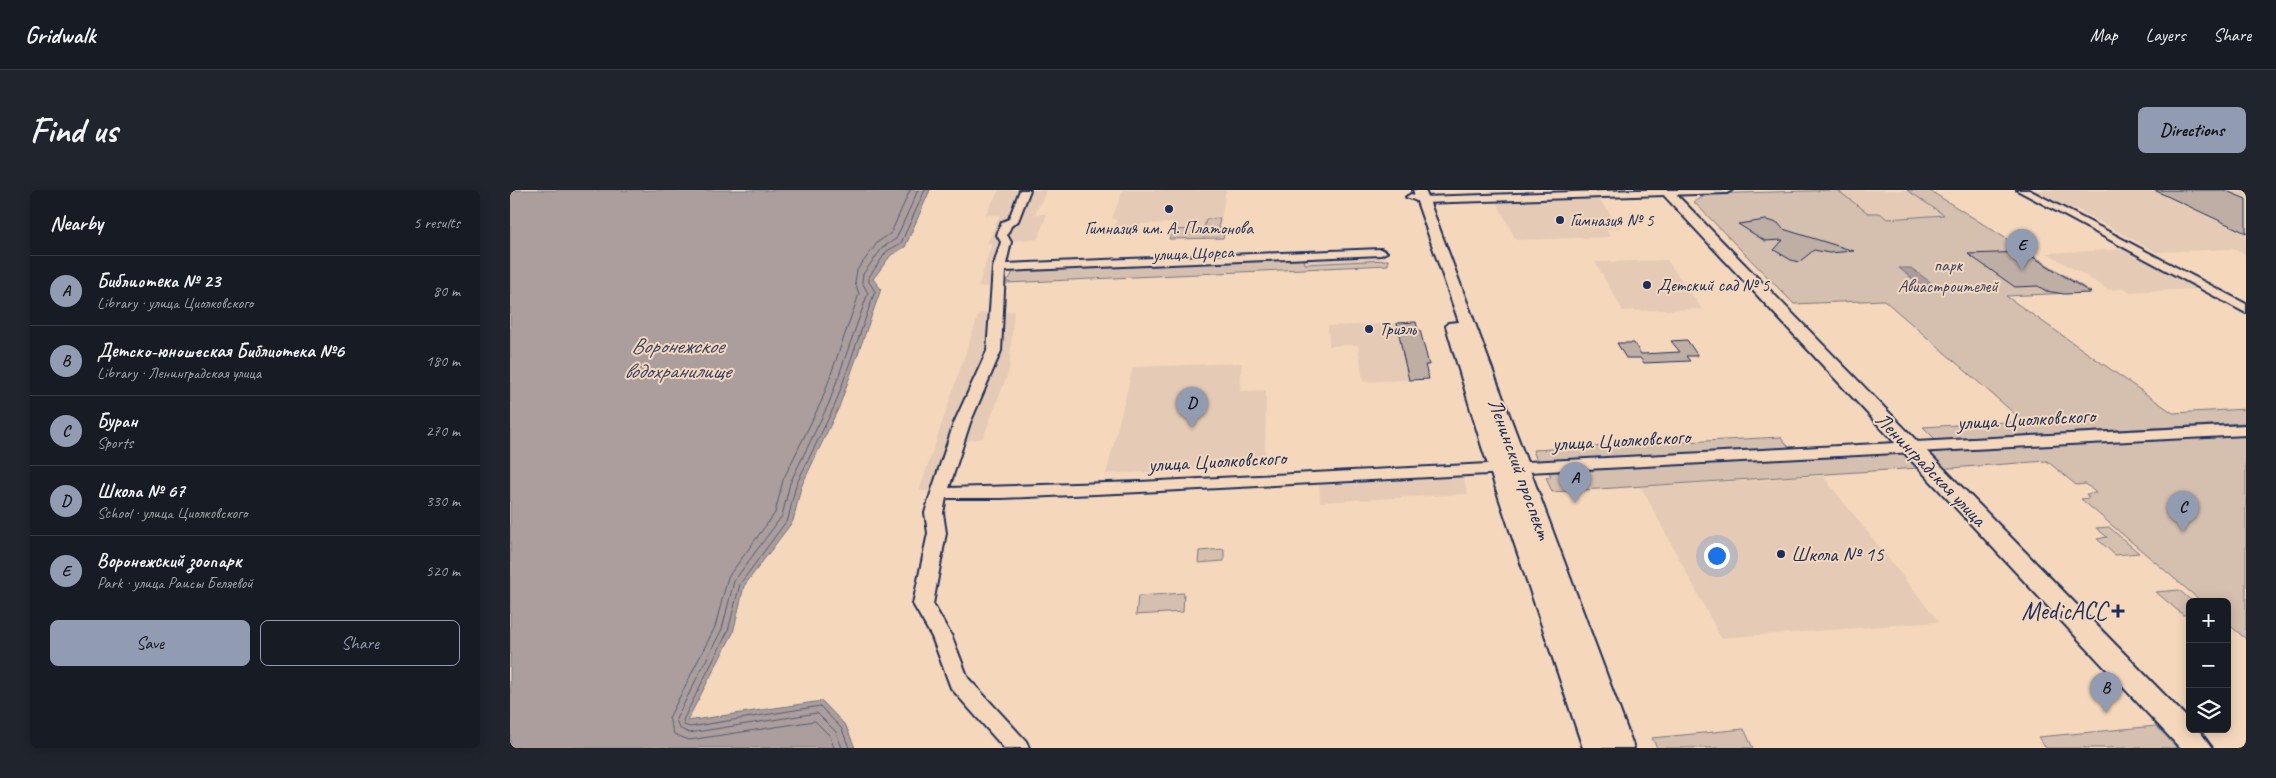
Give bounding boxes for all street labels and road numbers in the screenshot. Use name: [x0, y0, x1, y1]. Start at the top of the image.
street label: улица Щорса: [1151, 241, 1236, 265]
street label: Ленинский проспект: [1482, 395, 1558, 544]
street label: улица Циолковского: [1954, 402, 2098, 436]
street label: Ленинградская улица: [1870, 407, 1993, 533]
street label: улица Циолковского: [1549, 423, 1693, 457]
street label: улица Циолковского: [1145, 444, 1289, 478]

